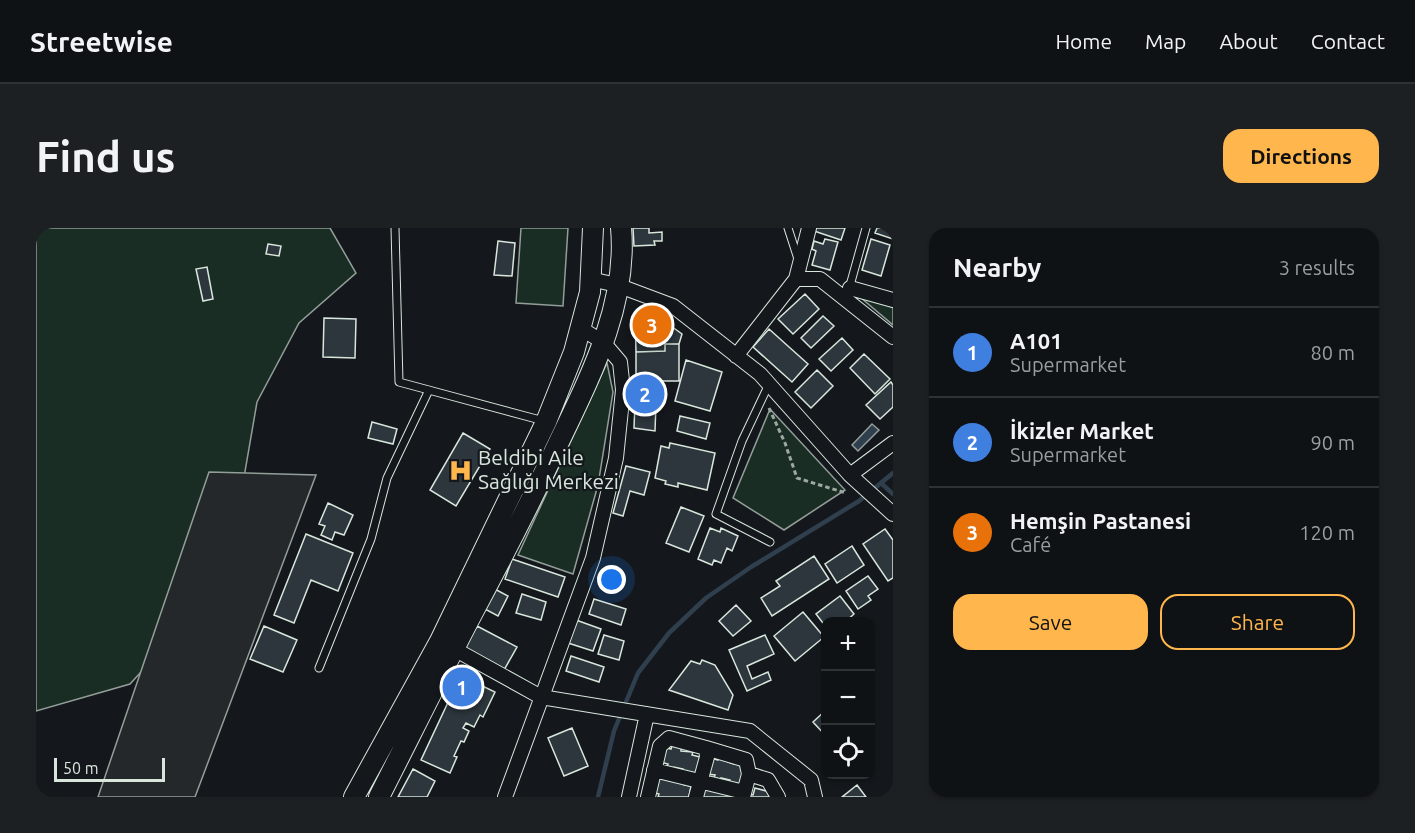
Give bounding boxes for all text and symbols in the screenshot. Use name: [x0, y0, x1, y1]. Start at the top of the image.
text: Streetwise: [30, 26, 173, 57]
text: Home: [1055, 29, 1112, 53]
text: Map: [1145, 29, 1186, 53]
text: About: [1219, 29, 1278, 53]
text: Contact: [1311, 29, 1385, 53]
button: Directions: [1223, 129, 1379, 183]
text: Find us: [36, 133, 175, 180]
text: Nearby: [953, 253, 1041, 282]
text: 3 results: [1279, 256, 1355, 279]
pin: 3: [632, 302, 672, 348]
text: A101: [1010, 328, 1063, 353]
text: 1: [967, 341, 978, 364]
text: 80 m: [1311, 341, 1355, 364]
text: Supermarket: [1010, 353, 1126, 376]
pin: 2: [626, 372, 664, 416]
text: İkizler Market: [1010, 418, 1154, 443]
text: 2: [967, 431, 978, 454]
text: 90 m: [1311, 431, 1355, 454]
text: Supermarket: [1010, 443, 1126, 466]
place label: Beldibi Aile Sağlığı Merkezi: [478, 445, 619, 493]
hospital icon: Beldibi Aile Sağlığı Merkezi: [447, 457, 473, 483]
text: Hemşin Pastanesi: [1010, 508, 1191, 533]
text: 3: [967, 521, 978, 544]
text: 120 m: [1299, 521, 1355, 544]
text: Café: [1010, 533, 1051, 556]
your location: [597, 565, 626, 594]
button: Save: [953, 594, 1148, 650]
button: Share: [1160, 594, 1355, 650]
map controls: [821, 617, 875, 779]
button: +: [821, 617, 875, 671]
pin: 1: [442, 664, 482, 710]
button: −: [821, 671, 875, 725]
button: locate: [821, 725, 875, 779]
scale bar: [54, 755, 165, 782]
text: 50 m: [63, 759, 99, 777]

